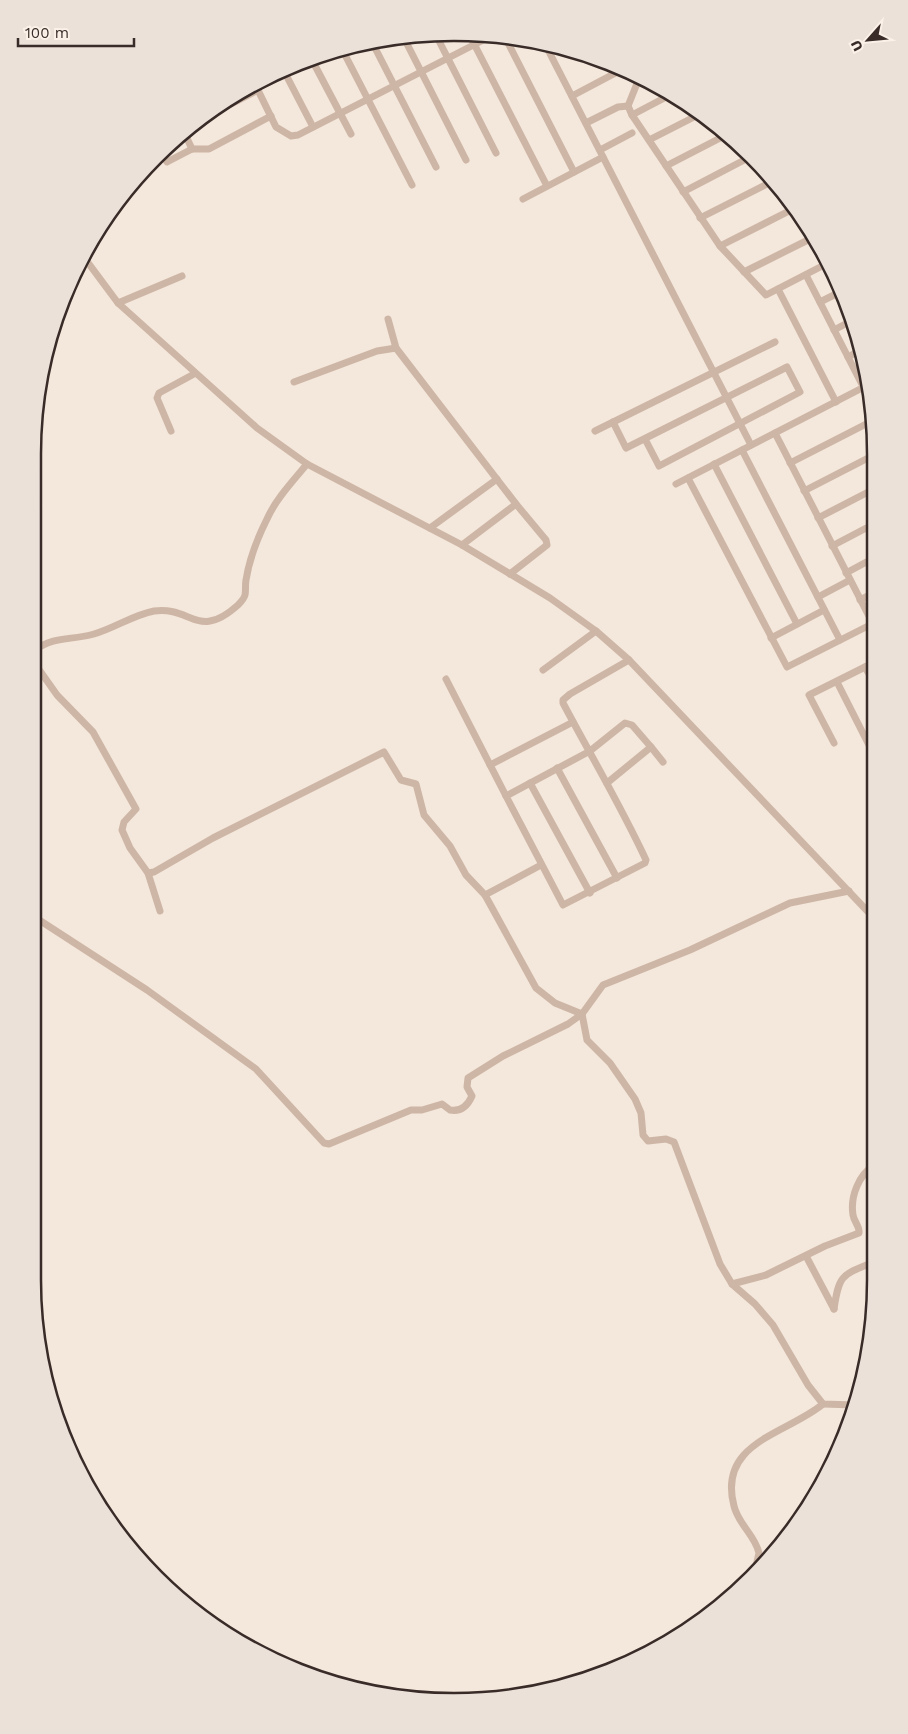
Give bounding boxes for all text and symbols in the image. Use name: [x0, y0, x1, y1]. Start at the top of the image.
scale bar: [18, 15, 134, 47]
north arrow: [843, 15, 893, 65]
text: 100 m: [25, 24, 69, 42]
text: U: [847, 38, 866, 54]

